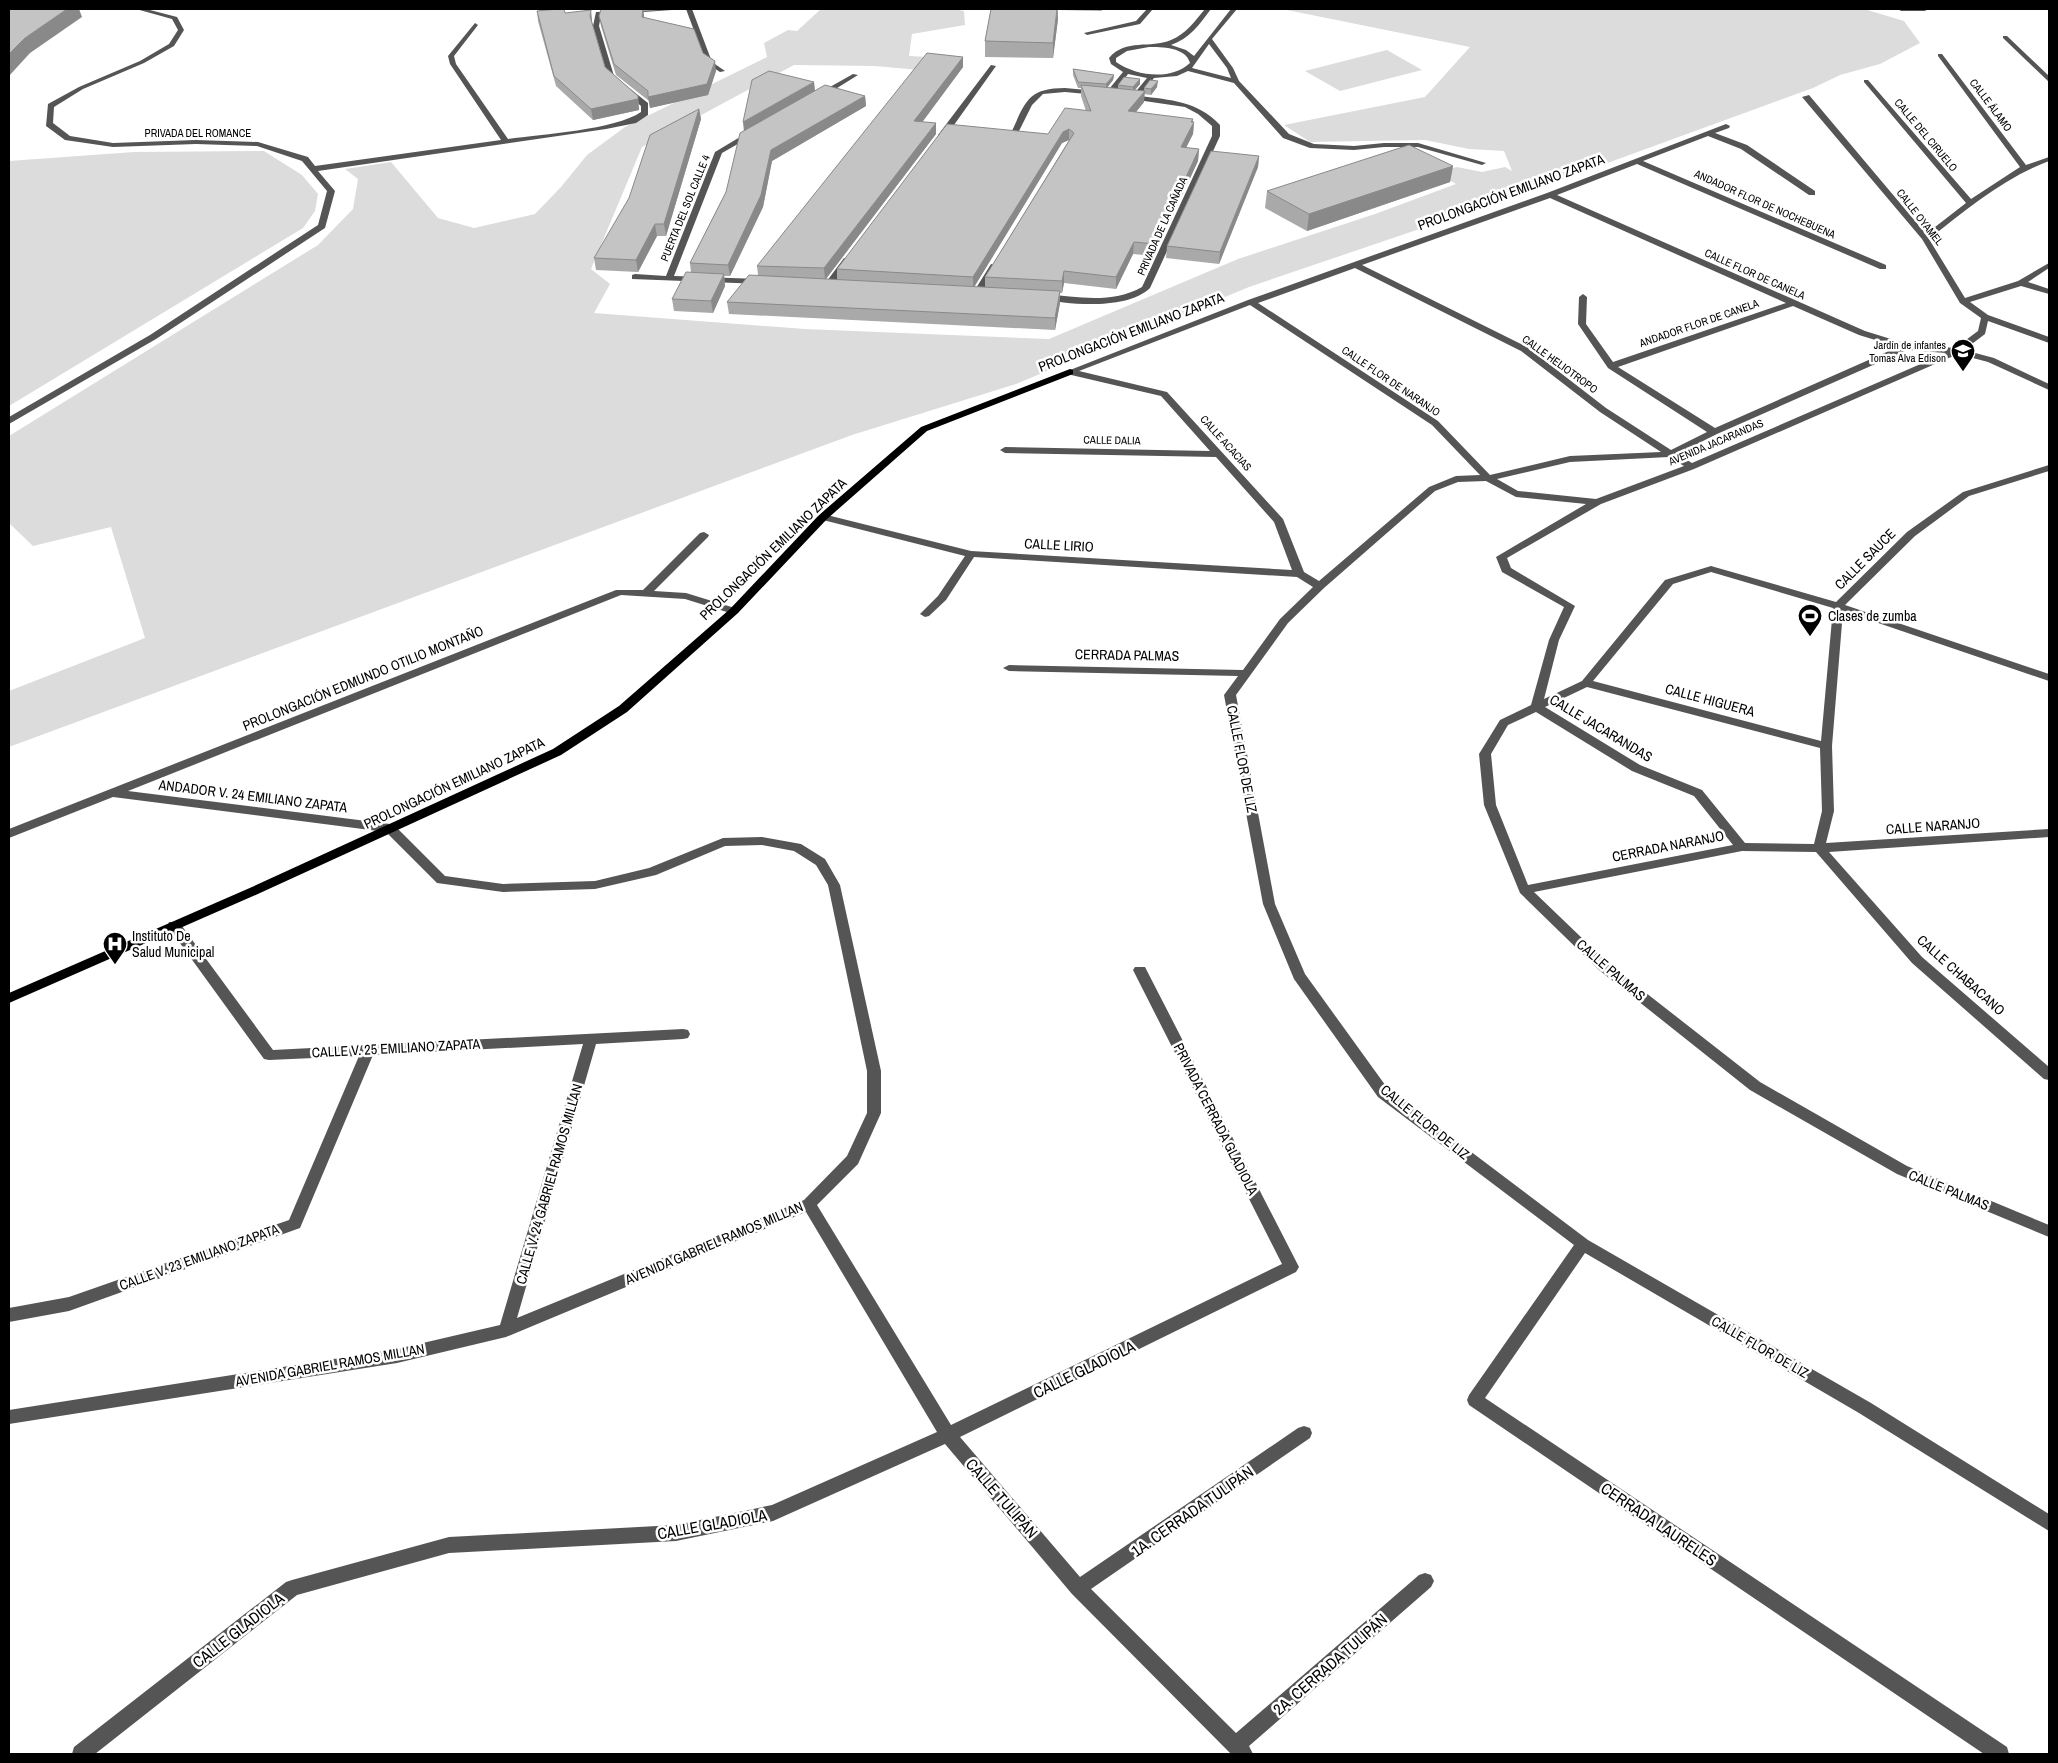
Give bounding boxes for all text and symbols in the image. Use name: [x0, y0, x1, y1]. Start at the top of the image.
street label: CALLE ÁLAMO: [1967, 76, 2015, 134]
street label: CALLE DEL CIRUELO: [1891, 96, 1961, 174]
street label: PRIVADA DEL ROMANCE: [145, 126, 251, 140]
street label: PROLONGACIÓN EMILIANO ZAPATA: [1415, 150, 1607, 234]
street label: PUERTA DEL SOL CALLE 4: [657, 153, 713, 263]
street label: ANDADOR FLOR DE NOCHEBUENA: [1691, 166, 1839, 242]
street label: PRIVADA DE LA CAÑADA: [1134, 174, 1190, 278]
street label: CALLE OYAMEL: [1894, 186, 1946, 248]
street label: CALLE FLOR DE CANELA: [1702, 245, 1808, 303]
street label: PROLONGACIÓN EMILIANO ZAPATA: [1036, 288, 1227, 376]
street label: ANDADOR FLOR DE CANELA: [1637, 296, 1761, 350]
street label: CALLE HELIOTROPO: [1519, 332, 1601, 396]
place label: Jardín de infantes Tomas Alva Edison: [1869, 338, 1946, 365]
school or university icon: Jardín de infantes Tomas Alva Edison: [1950, 338, 1976, 372]
street label: CALLE FLOR DE NARANJO: [1339, 343, 1443, 419]
street label: CALLE ACACIAS: [1197, 412, 1255, 474]
street label: AVENIDA JACARANDAS: [1666, 416, 1766, 469]
street label: CALLE DALIA: [1083, 433, 1142, 448]
street label: PROLONGACIÓN EMILIANO ZAPATA: [696, 474, 850, 624]
street label: CALLE SAUCE: [1831, 525, 1899, 593]
street label: CALLE LIRIO: [1024, 534, 1094, 556]
sports icon: Clases de zumba: [1797, 603, 1823, 637]
place label: Clases de zumba: [1828, 607, 1917, 625]
street label: PROLONGACIÓN EDMUNDO OTILIO MONTAÑO: [240, 621, 486, 735]
street label: CERRADA PALMAS: [1075, 645, 1180, 665]
street label: CALLE HIGUERA: [1663, 679, 1757, 721]
street label: CALLE JACARANDAS: [1546, 690, 1656, 766]
street label: CALLE FLOR DE LIZ: [1223, 704, 1261, 814]
street label: PROLONGACIÓN EMILIANO ZAPATA: [361, 733, 547, 833]
street label: ANDADOR V. 24 EMILIANO ZAPATA: [157, 775, 349, 817]
street label: CALLE NARANJO: [1885, 814, 1981, 838]
street label: CERRADA NARANJO: [1611, 826, 1726, 866]
place label: Instituto De Salud Municipal: [132, 927, 214, 961]
hospital icon: Instituto De Salud Municipal: [102, 931, 128, 965]
street label: CALLE CHABACANO: [1913, 931, 2009, 1019]
street label: CALLE PALMAS: [1573, 935, 1649, 1005]
street label: CALLE V. 25 EMILIANO ZAPATA: [311, 1035, 481, 1061]
street label: PRIVADA CERRADA GLADIOLA: [1170, 1040, 1262, 1198]
street label: CALLE FLOR DE LIZ: [1377, 1081, 1473, 1163]
street label: CALLE V. 24 GABRIEL RAMOS MILLAN: [512, 1082, 586, 1286]
street label: CALLE PALMAS: [1906, 1166, 1992, 1214]
street label: AVENIDA GABRIEL RAMOS MILLAN: [621, 1197, 806, 1289]
street label: CALLE V. 23 EMILIANO ZAPATA: [117, 1220, 282, 1294]
street label: CALLE FLOR DE LIZ: [1708, 1312, 1812, 1382]
street label: CALLE GLADIOLA: [1029, 1335, 1139, 1403]
street label: AVENIDA GABRIEL RAMOS MILLAN: [233, 1340, 426, 1391]
street label: CALLE TULIPÁN: [961, 1453, 1043, 1543]
street label: 1A. CERRADA TULIPÁN: [1126, 1461, 1258, 1561]
street label: CERRADA LAURELES: [1597, 1477, 1722, 1571]
street label: CALLE GLADIOLA: [656, 1504, 769, 1544]
street label: CALLE GLADIOLA: [188, 1587, 289, 1673]
street label: 2A. CERRADA TULIPÁN: [1268, 1608, 1392, 1720]

